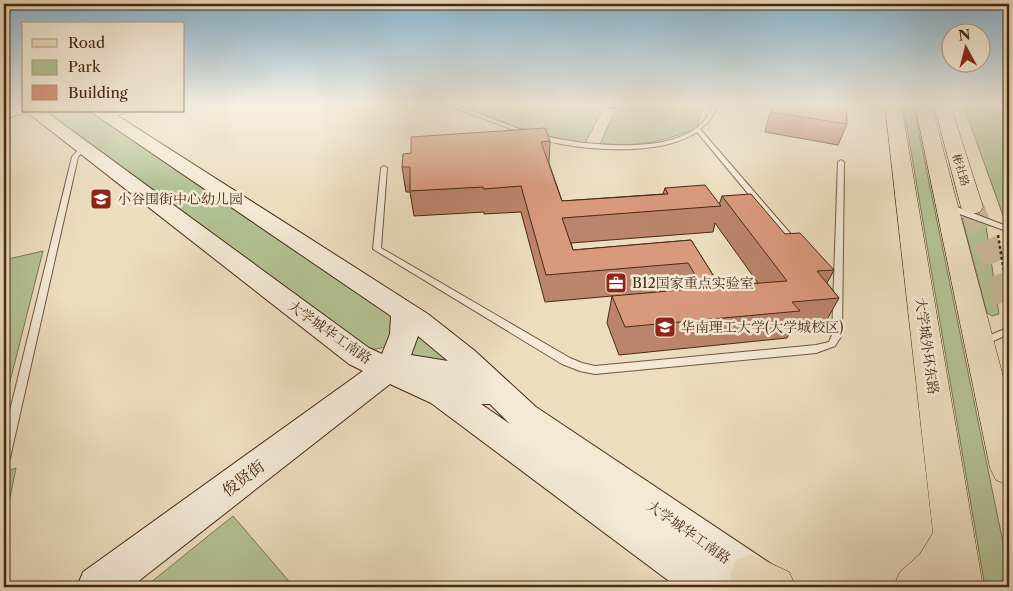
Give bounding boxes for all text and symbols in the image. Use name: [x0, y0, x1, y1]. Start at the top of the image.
legend: [22, 22, 185, 112]
north arrow: [940, 22, 990, 72]
text: N: [957, 25, 972, 45]
text: Road: [68, 33, 105, 52]
text: Park: [68, 57, 102, 76]
text: Building: [68, 83, 128, 102]
street label: 彬社路: [950, 152, 972, 188]
school or university icon: 小谷围街中心幼儿园: [89, 187, 113, 211]
place label: 小谷围街中心幼儿园: [117, 190, 243, 208]
office icon: B12国家重点实验室: [604, 271, 628, 295]
place label: B12国家重点实验室: [632, 274, 754, 292]
street label: 大学城外环东路: [911, 296, 943, 396]
street label: 大学城华工南路: [285, 297, 375, 367]
school or university icon: 华南理工大学(大学城校区): [653, 315, 677, 339]
place label: 华南理工大学(大学城校区): [681, 318, 844, 336]
street label: 俊贤街: [218, 456, 268, 500]
street label: 大学城华工南路: [644, 497, 734, 567]

